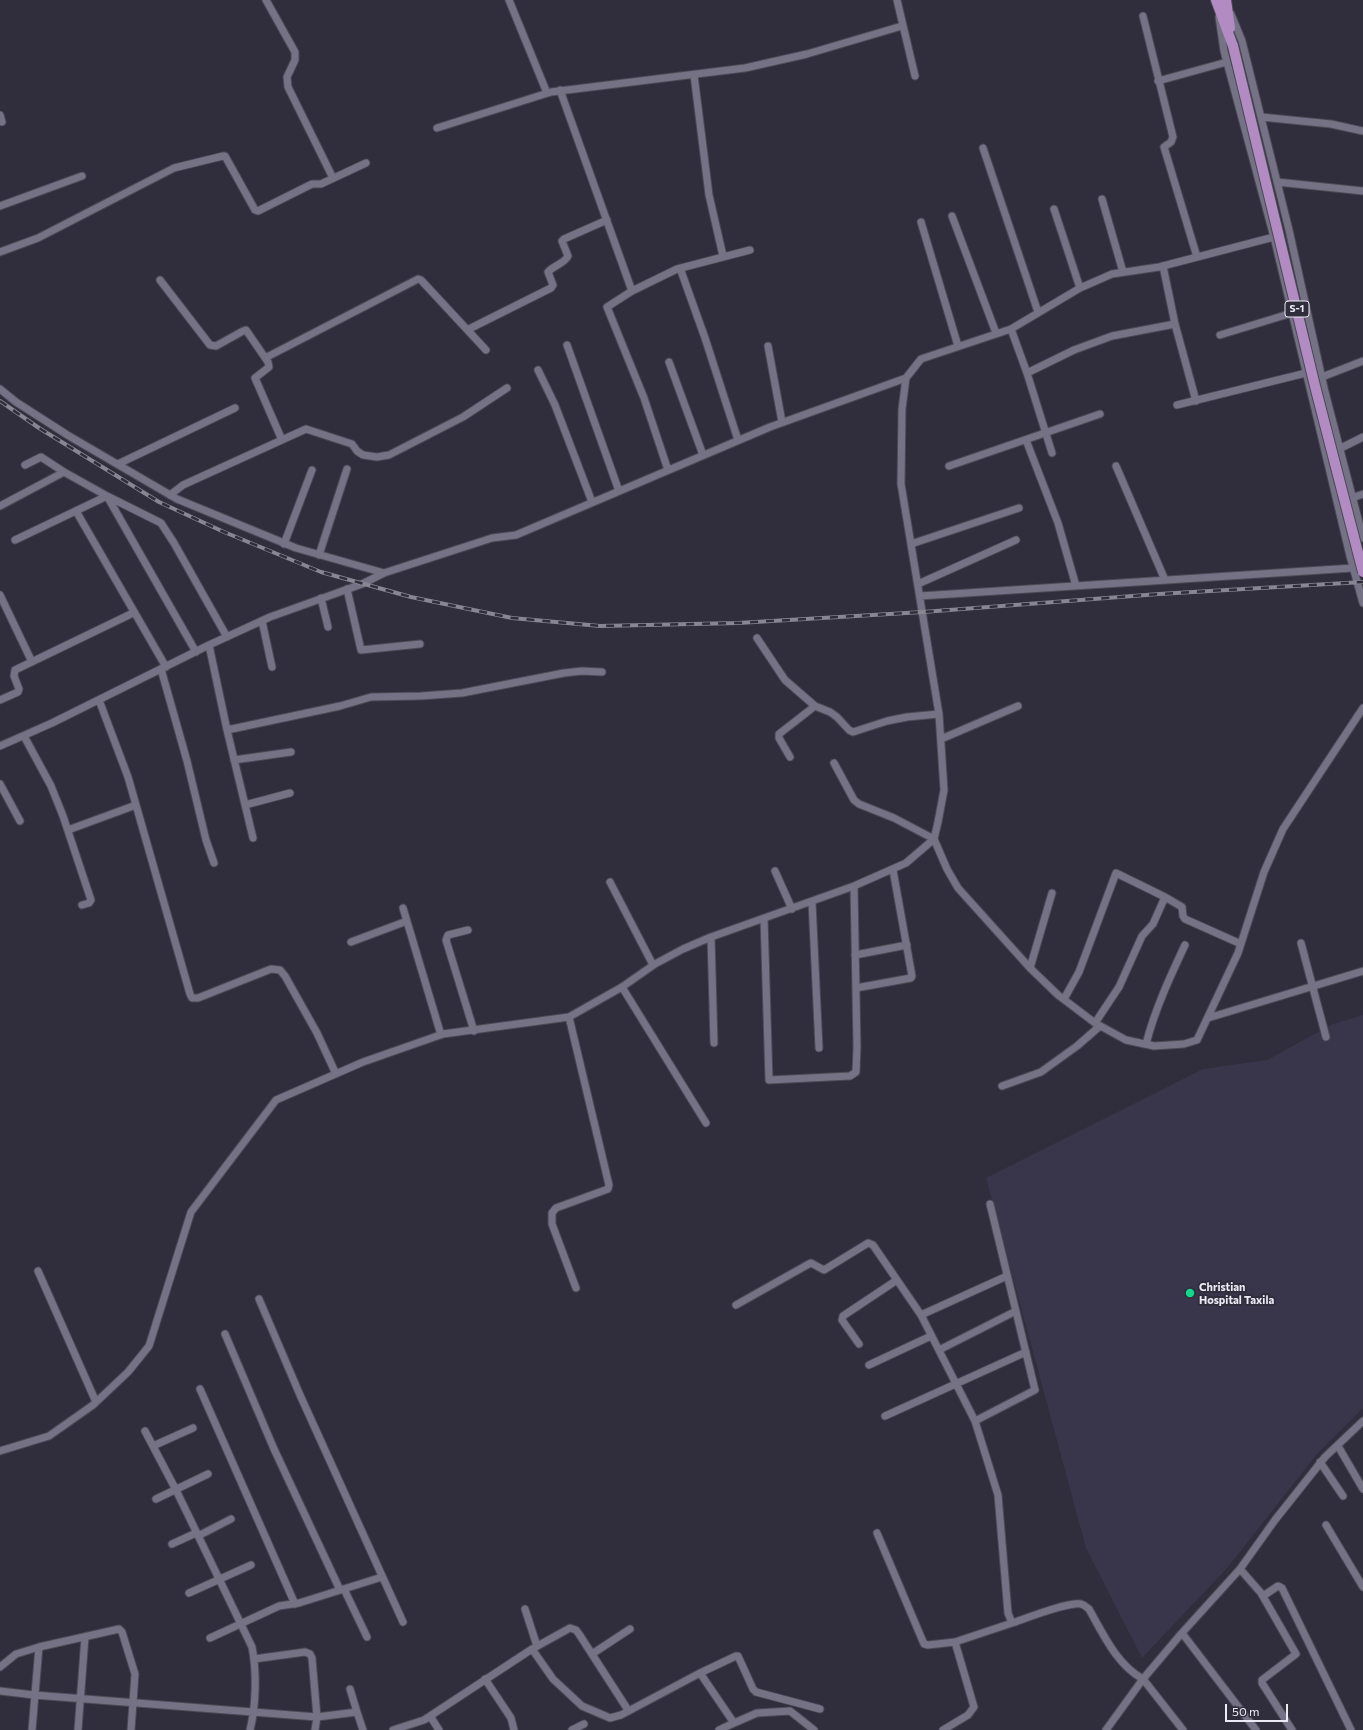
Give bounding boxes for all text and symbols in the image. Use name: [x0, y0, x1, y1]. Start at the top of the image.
road number: S-1: [1285, 301, 1309, 317]
place label: Christian Hospital Taxila: [1199, 1280, 1274, 1306]
marker: Christian Hospital Taxila: [1184, 1287, 1196, 1299]
scale bar: [1227, 1696, 1290, 1722]
text: 50 m: [1232, 1704, 1260, 1718]

